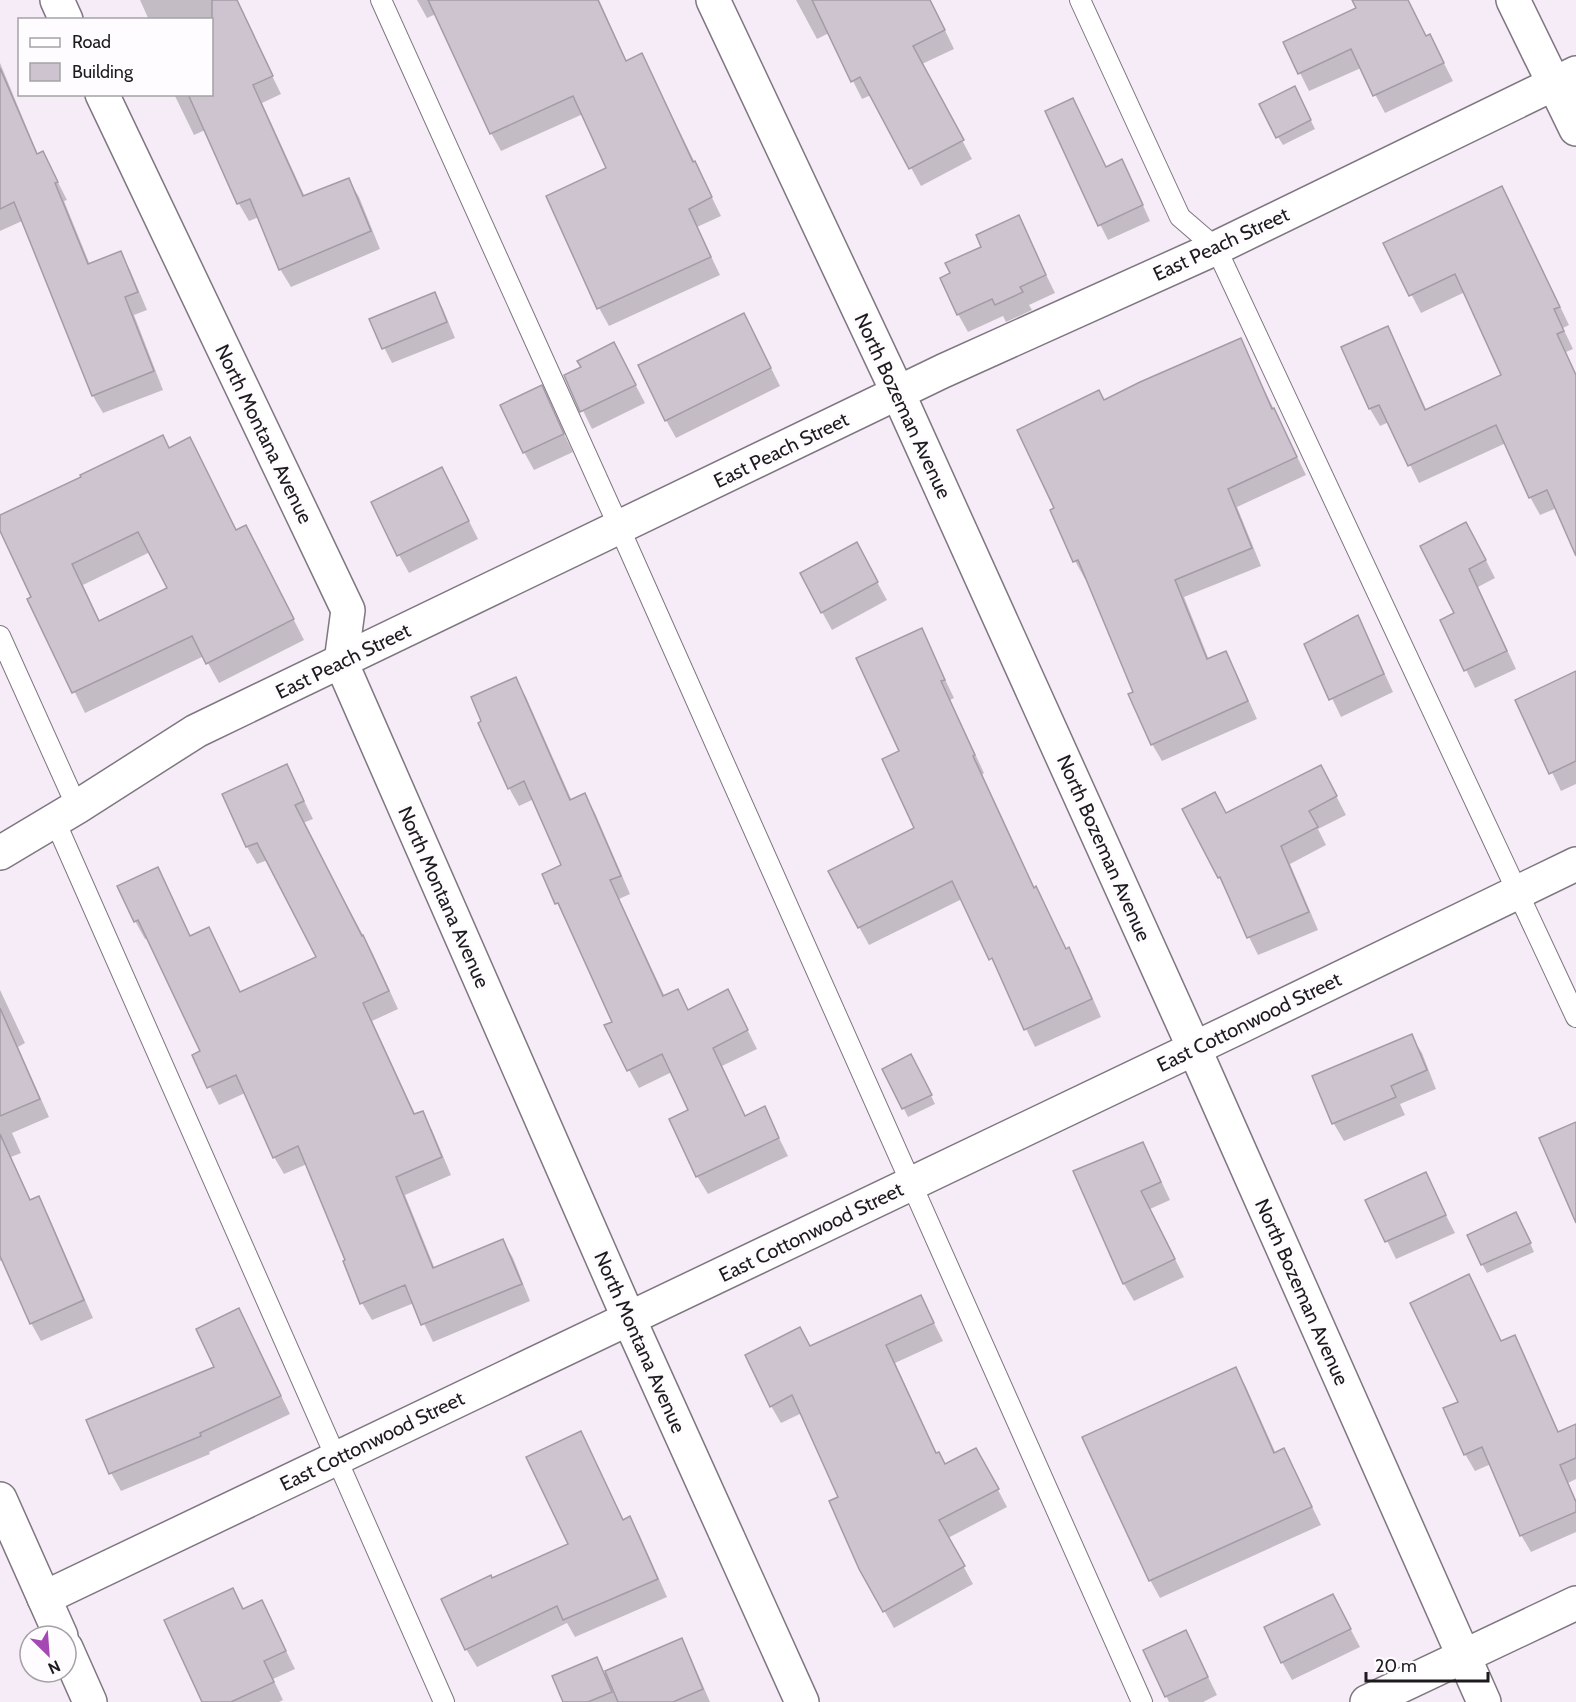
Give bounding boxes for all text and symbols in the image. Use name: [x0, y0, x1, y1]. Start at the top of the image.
legend: [18, 18, 213, 96]
text: Road: [72, 31, 111, 53]
text: Building: [72, 61, 134, 83]
street label: East Peach Street: [1149, 202, 1293, 286]
street label: North Bozeman Avenue: [850, 310, 956, 502]
street label: North Montana Avenue: [210, 341, 318, 527]
street label: East Peach Street: [710, 407, 853, 493]
street label: East Peach Street: [272, 618, 415, 704]
street label: North Bozeman Avenue: [1052, 751, 1156, 945]
street label: North Montana Avenue: [393, 802, 495, 992]
street label: East Cottonwood Street: [1153, 967, 1345, 1077]
street label: East Cottonwood Street: [715, 1177, 907, 1287]
street label: North Bozeman Avenue: [1250, 1195, 1354, 1389]
street label: North Montana Avenue: [589, 1247, 691, 1437]
street label: East Cottonwood Street: [276, 1386, 468, 1496]
north arrow: [18, 1624, 78, 1684]
scale bar: [1366, 1645, 1488, 1683]
text: 20 m: [1375, 1655, 1417, 1677]
text: N: [45, 1656, 63, 1678]

